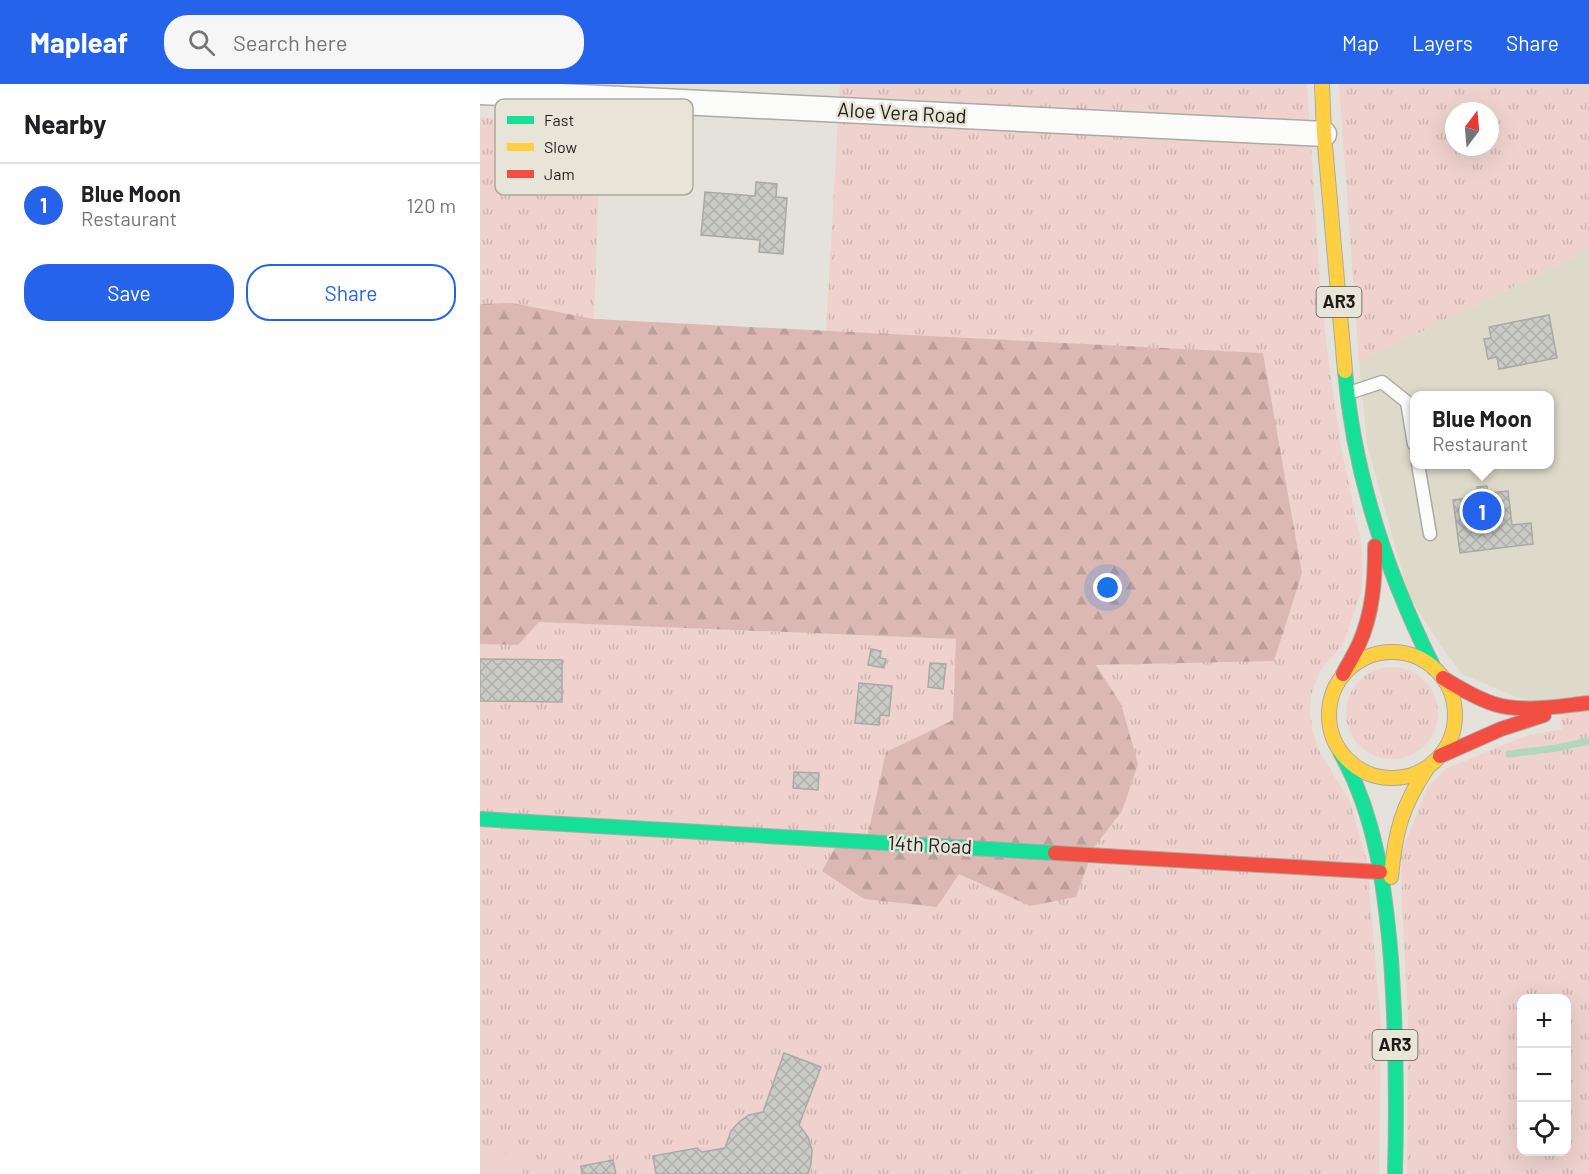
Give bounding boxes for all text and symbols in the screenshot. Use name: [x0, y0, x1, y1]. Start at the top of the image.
search box: [164, 15, 584, 69]
text: Mapleaf: [30, 25, 128, 59]
icon: search: [185, 26, 218, 59]
text: Search here: [233, 29, 347, 55]
text: Map: [1342, 30, 1379, 55]
text: Layers: [1412, 30, 1473, 55]
text: Share: [1506, 30, 1559, 55]
street label: Aloe Vera Road: [837, 97, 967, 127]
legend: [495, 99, 693, 195]
north arrow: [1445, 102, 1499, 156]
text: Nearby: [24, 108, 106, 139]
text: Fast: [544, 110, 574, 129]
text: Slow: [544, 137, 577, 156]
text: Jam: [544, 164, 575, 183]
text: Blue Moon: [81, 180, 181, 206]
text: 1: [40, 193, 47, 217]
text: 120 m: [406, 193, 456, 217]
text: Restaurant: [81, 206, 177, 230]
button: Save: [24, 264, 234, 321]
button: Share: [246, 264, 456, 321]
road number: AR3: [1316, 287, 1362, 317]
popup: [1410, 391, 1554, 469]
text: Blue Moon: [1432, 405, 1532, 431]
text: Restaurant: [1432, 431, 1528, 455]
pin: 1: [1462, 488, 1502, 534]
your location: [1093, 573, 1122, 602]
street label: 14th Road: [887, 830, 973, 858]
map controls: [1517, 994, 1571, 1156]
button: +: [1517, 994, 1571, 1048]
road number: AR3: [1372, 1030, 1418, 1060]
button: −: [1517, 1048, 1571, 1102]
button: locate: [1517, 1102, 1571, 1156]

